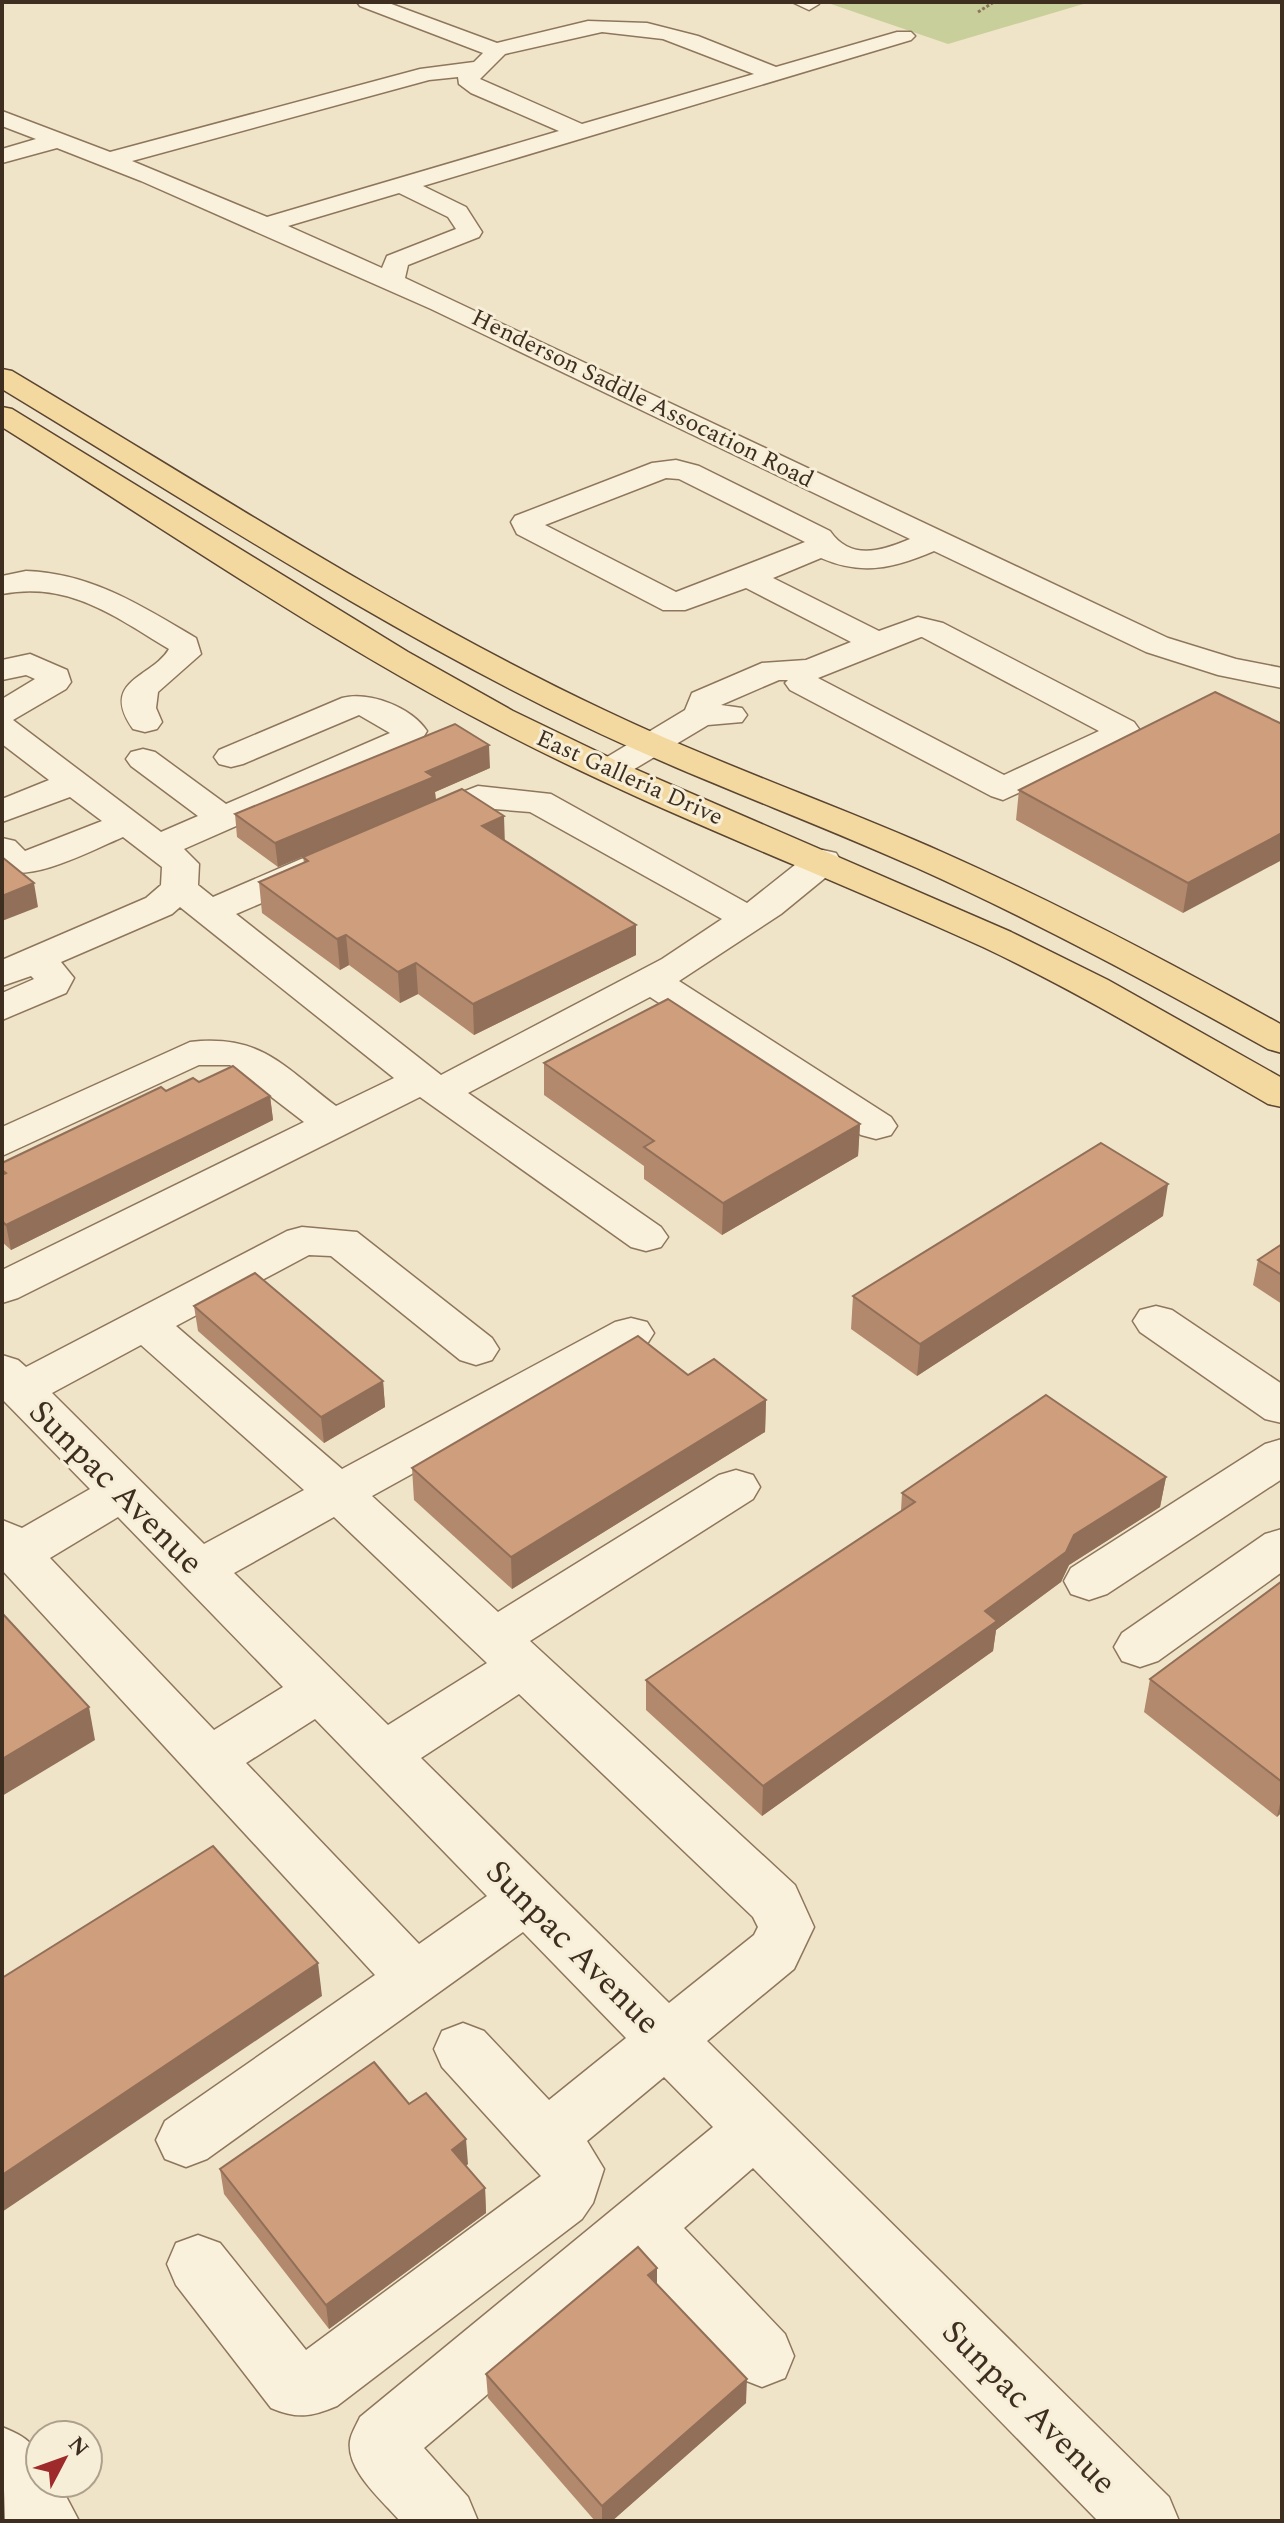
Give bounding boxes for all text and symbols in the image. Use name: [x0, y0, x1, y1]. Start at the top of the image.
street label: Henderson Saddle Assocation Road: [465, 300, 820, 498]
street label: East Galleria Drive: [530, 721, 729, 835]
street label: Sunpac Avenue: [16, 1388, 215, 1587]
street label: Sunpac Avenue: [473, 1848, 672, 2047]
street label: Sunpac Avenue: [929, 2308, 1128, 2507]
north arrow: [24, 2419, 104, 2499]
text: N: [60, 2429, 96, 2464]

